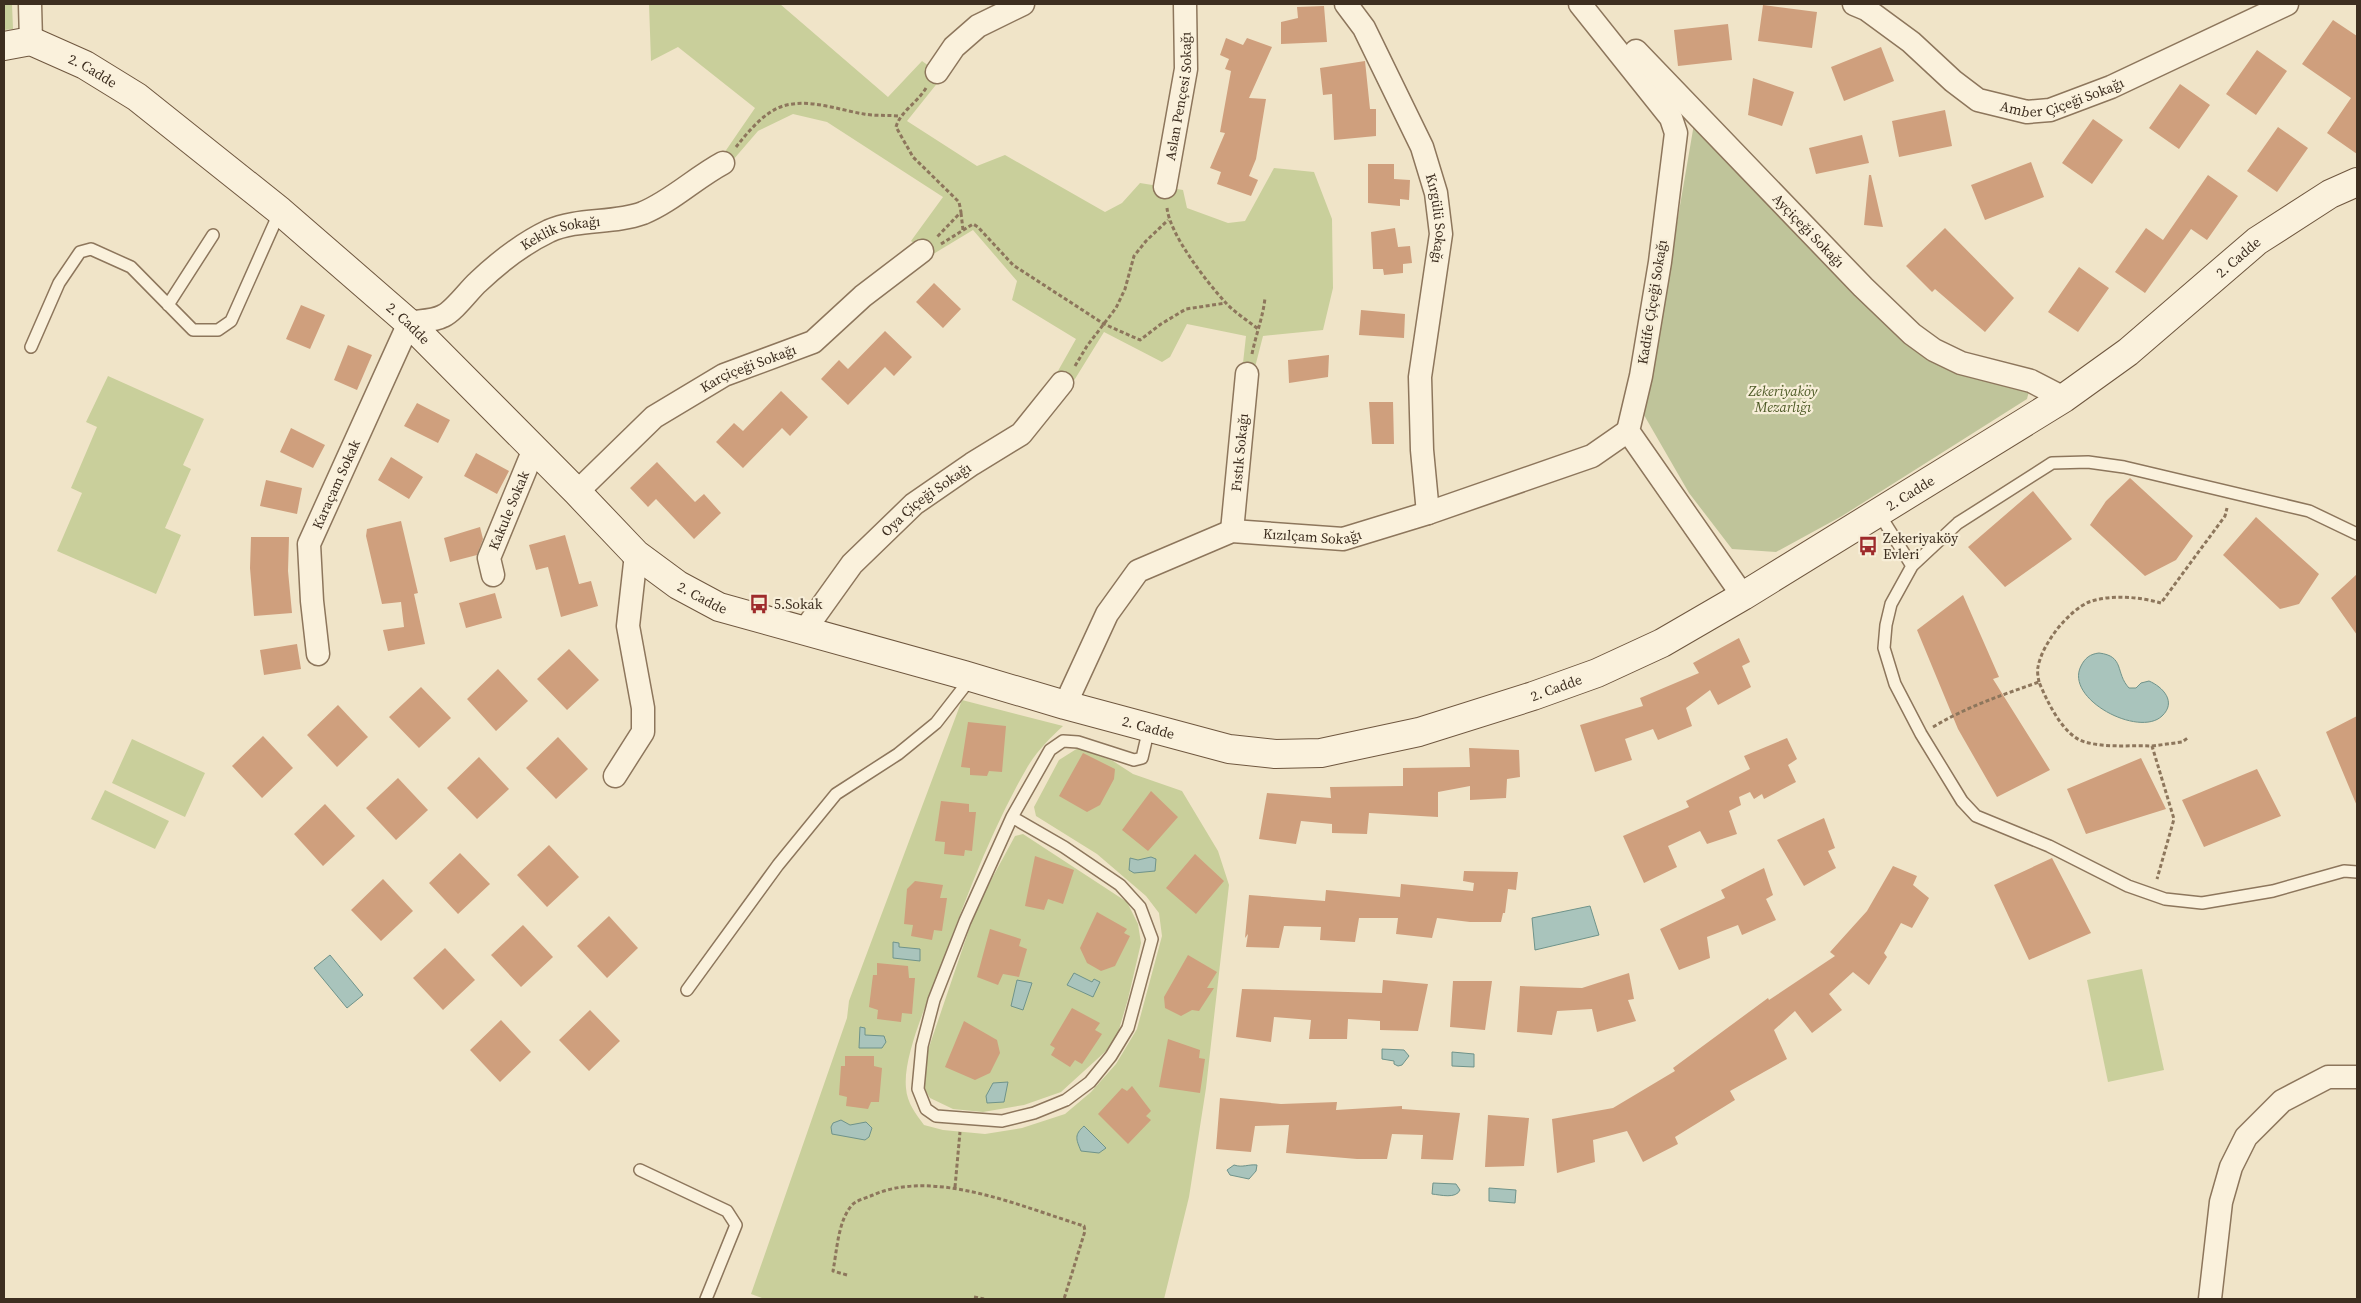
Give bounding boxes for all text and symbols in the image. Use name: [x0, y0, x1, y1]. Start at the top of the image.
street label: Aslan Pençesi Sokağı: [1160, 32, 1196, 162]
street label: 2. Cadde: [65, 49, 121, 92]
street label: Amber Çiçeği Sokağı: [1998, 72, 2127, 122]
street label: Kırgülü Sokağı: [1421, 171, 1451, 265]
street label: Ayçiçeği Sokağı: [1768, 189, 1849, 272]
street label: Keklik Sokağı: [516, 211, 601, 255]
street label: 2. Cadde: [2211, 232, 2265, 282]
street label: Kadife Çiçeği Sokağı: [1632, 238, 1672, 366]
street label: 2. Cadde: [382, 298, 435, 349]
street label: Karçiçeği Sokağı: [696, 339, 799, 397]
park label: Zekeriyaköy Mezarlığı: [1748, 381, 1818, 417]
street label: Fıstık Sokağı: [1226, 412, 1253, 492]
street label: Karaçam Sokak: [307, 436, 365, 532]
street label: Oya Çiçeği Sokağı: [876, 458, 975, 541]
street label: Kakule Sokak: [483, 467, 534, 553]
street label: 2. Cadde: [1882, 470, 1938, 515]
street label: Kızılçam Sokağı: [1262, 523, 1364, 549]
place label: Zekeriyaköy Evleri: [1883, 528, 1959, 564]
bus stop icon: Zekeriyaköy Evleri: [1857, 535, 1879, 557]
street label: 2. Cadde: [674, 577, 729, 619]
bus stop icon: 5.Sokak: [748, 593, 770, 615]
place label: 5.Sokak: [774, 594, 823, 614]
street label: 2. Cadde: [1528, 669, 1585, 706]
street label: 2. Cadde: [1120, 711, 1177, 744]

